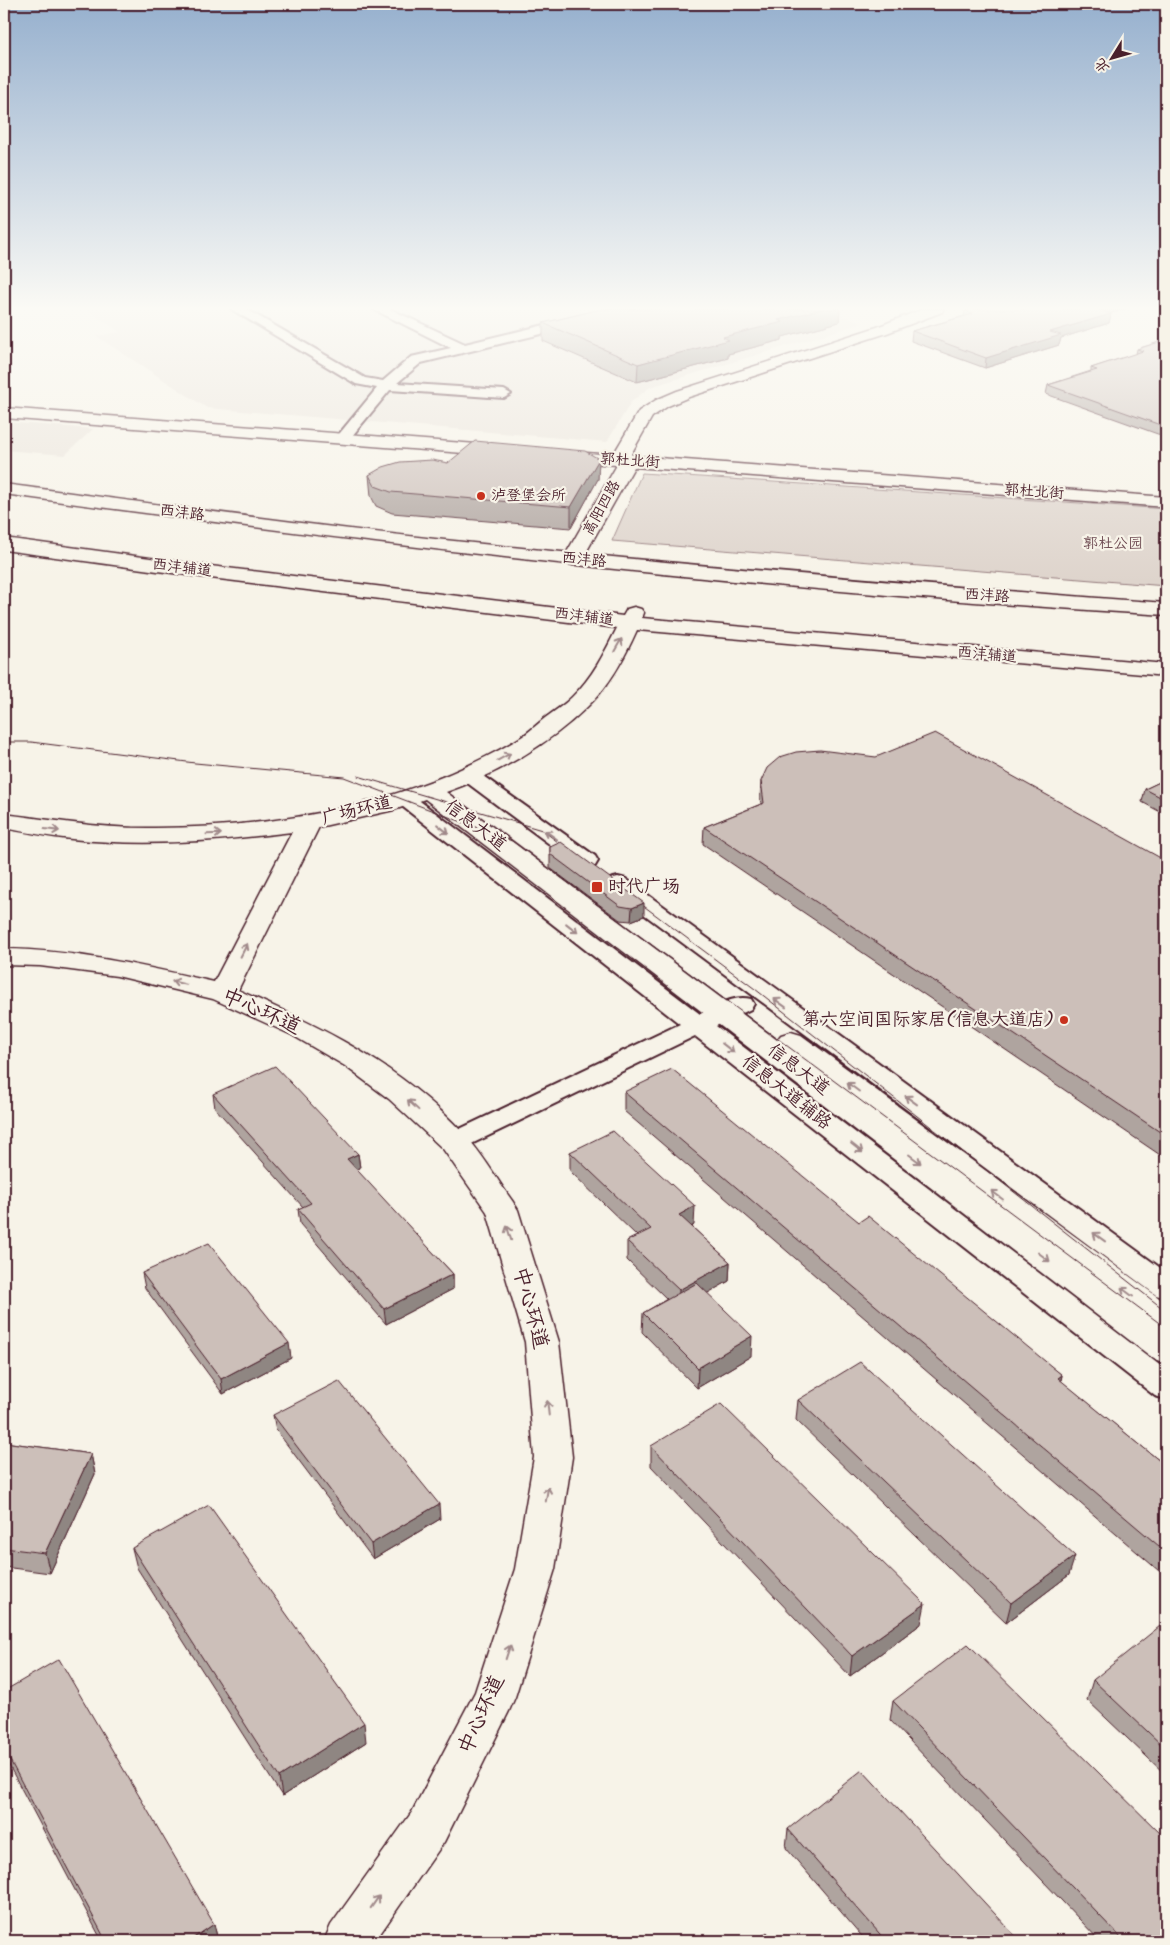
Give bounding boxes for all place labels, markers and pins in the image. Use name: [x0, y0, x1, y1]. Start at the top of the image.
place label: 泸登堡会所: [491, 484, 566, 508]
marker: 泸登堡会所: [475, 490, 487, 502]
place label: 时代广场: [608, 873, 680, 902]
marker: 时代广场: [590, 880, 604, 894]
place label: 第六空间国际家居(信息大道店): [802, 1006, 1054, 1035]
marker: 第六空间国际家居(信息大道店): [1058, 1014, 1070, 1026]

